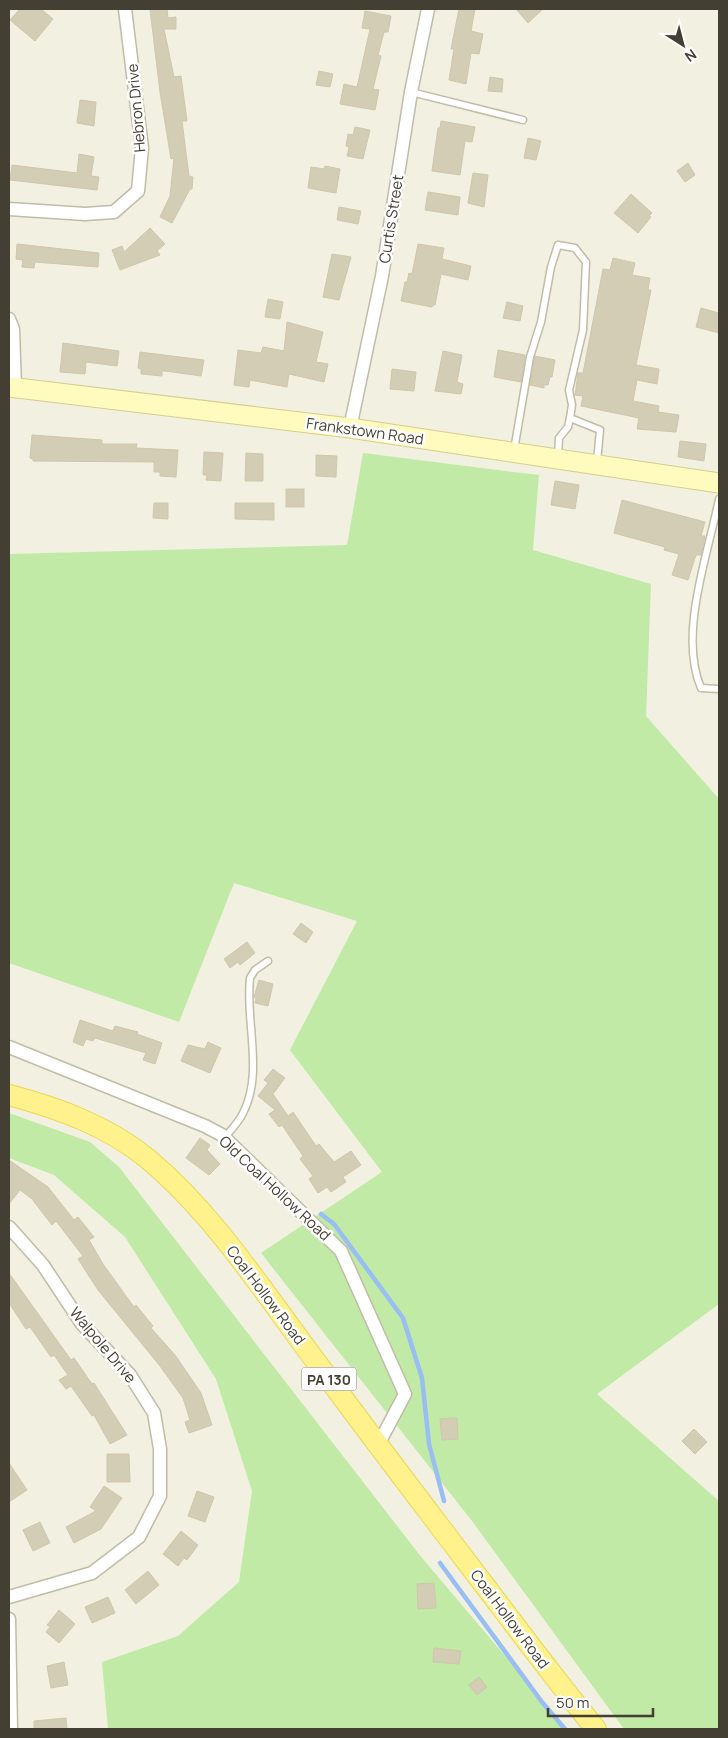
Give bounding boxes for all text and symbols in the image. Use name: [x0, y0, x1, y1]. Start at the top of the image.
north arrow: [658, 20, 708, 70]
text: N: [681, 45, 701, 67]
street label: Hebron Drive: [122, 63, 150, 153]
street label: Curtis Street: [374, 173, 408, 265]
street label: Frankstown Road: [305, 412, 425, 450]
street label: Old Coal Hollow Road: [215, 1131, 335, 1245]
street label: Coal Hollow Road: [222, 1241, 310, 1349]
street label: Walpole Drive: [65, 1303, 141, 1388]
road number: PA 130: [302, 1368, 356, 1390]
street label: Coal Hollow Road: [466, 1565, 554, 1673]
scale bar: [548, 1686, 653, 1718]
text: 50 m: [556, 1692, 590, 1713]

